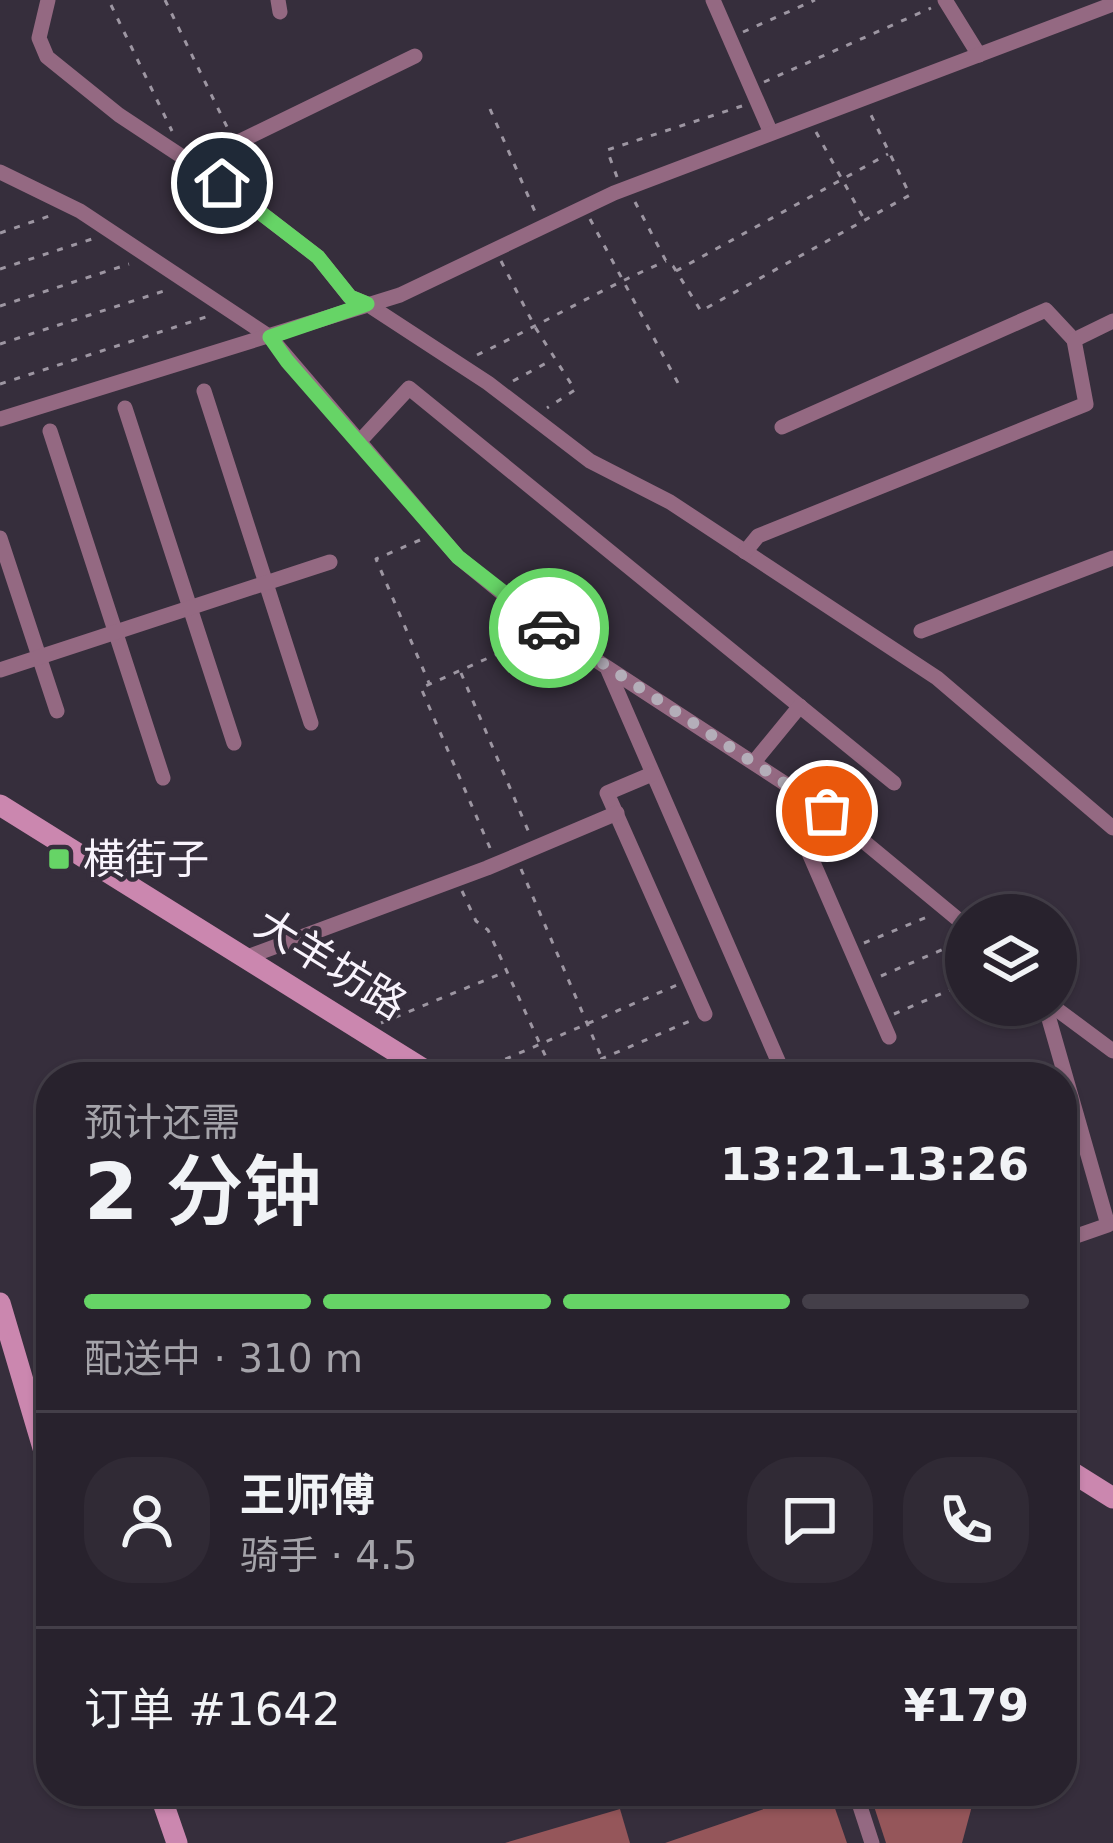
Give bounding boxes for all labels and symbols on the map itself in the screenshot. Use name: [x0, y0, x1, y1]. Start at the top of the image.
pin: [171, 132, 273, 234]
courier: [489, 568, 609, 688]
pin: [776, 760, 878, 862]
place label: 横街子: [83, 835, 209, 884]
marker: 横街子: [46, 846, 72, 872]
street label: 大羊坊路: [247, 899, 415, 1029]

